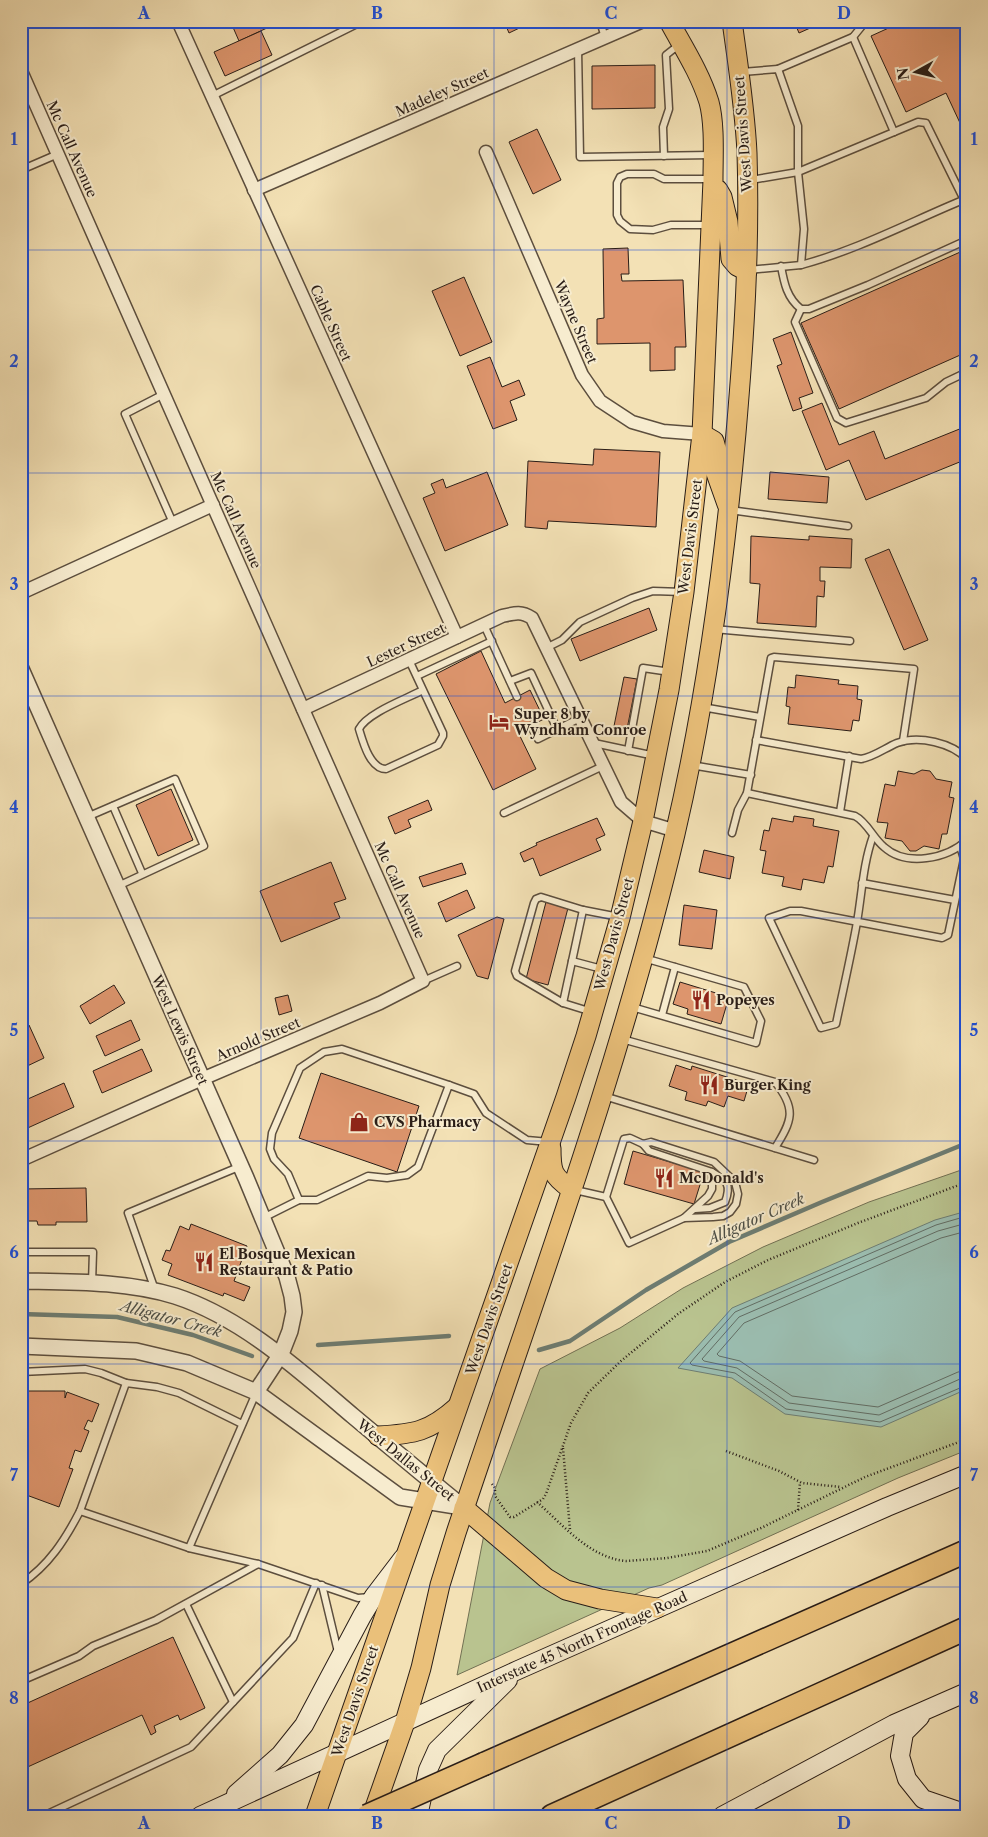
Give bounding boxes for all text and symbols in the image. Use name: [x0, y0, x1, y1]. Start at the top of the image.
text: A: [137, 3, 151, 23]
text: B: [371, 3, 383, 23]
text: C: [605, 3, 617, 23]
text: D: [837, 3, 851, 23]
north arrow: [890, 48, 940, 98]
street label: Madeley Street: [393, 63, 491, 121]
text: N: [893, 67, 913, 81]
street label: West Davis Street: [730, 75, 756, 194]
street label: Mc Call Avenue: [43, 98, 102, 200]
text: 1: [10, 129, 18, 149]
text: 1: [970, 129, 978, 149]
street label: Wayne Street: [550, 277, 602, 366]
street label: Cable Street: [306, 282, 356, 364]
text: 2: [9, 351, 19, 371]
text: 2: [969, 351, 979, 371]
street label: Mc Call Avenue: [207, 469, 266, 571]
street label: West Davis Street: [674, 478, 706, 597]
text: 3: [9, 574, 19, 594]
text: 3: [969, 574, 979, 594]
street label: Lester Street: [364, 619, 448, 671]
place label: Super 8 by Wyndham Conroe: [513, 705, 646, 739]
hotel icon: Super 8 by Wyndham Conroe: [488, 711, 510, 733]
text: 4: [9, 797, 19, 817]
text: 4: [969, 797, 979, 817]
street label: Mc Call Avenue: [371, 839, 430, 941]
street label: West Davis Street: [590, 875, 638, 994]
street label: West Lewis Street: [147, 971, 212, 1088]
restaurant icon: Popeyes: [690, 989, 712, 1011]
place label: Popeyes: [716, 991, 775, 1009]
street label: Arnold Street: [212, 1013, 303, 1065]
text: 5: [10, 1020, 19, 1040]
text: 5: [970, 1020, 979, 1040]
restaurant icon: Burger King: [698, 1074, 720, 1096]
place label: Burger King: [724, 1076, 812, 1094]
shop icon: CVS Pharmacy: [348, 1111, 370, 1133]
place label: CVS Pharmacy: [374, 1113, 481, 1131]
restaurant icon: McDonald's: [653, 1167, 675, 1189]
place label: McDonald's: [679, 1169, 764, 1187]
water label: Alligator Creek: [703, 1189, 807, 1249]
text: 6: [9, 1242, 19, 1262]
text: 6: [969, 1242, 979, 1262]
place label: El Bosque Mexican Restaurant & Patio: [219, 1245, 356, 1279]
restaurant icon: El Bosque Mexican Restaurant & Patio: [193, 1251, 215, 1273]
street label: West Davis Street: [461, 1261, 516, 1378]
water label: Alligator Creek: [116, 1295, 224, 1341]
street label: West Dallas Street: [353, 1414, 459, 1505]
text: 7: [10, 1465, 19, 1485]
text: 7: [970, 1465, 979, 1485]
street label: Interstate 45 North Frontage Road: [474, 1587, 690, 1697]
street label: West Davis Street: [327, 1643, 382, 1760]
text: 8: [9, 1688, 19, 1708]
text: 8: [969, 1688, 979, 1708]
text: A: [137, 1813, 151, 1833]
text: B: [371, 1813, 383, 1833]
text: C: [605, 1813, 617, 1833]
text: D: [837, 1813, 851, 1833]

